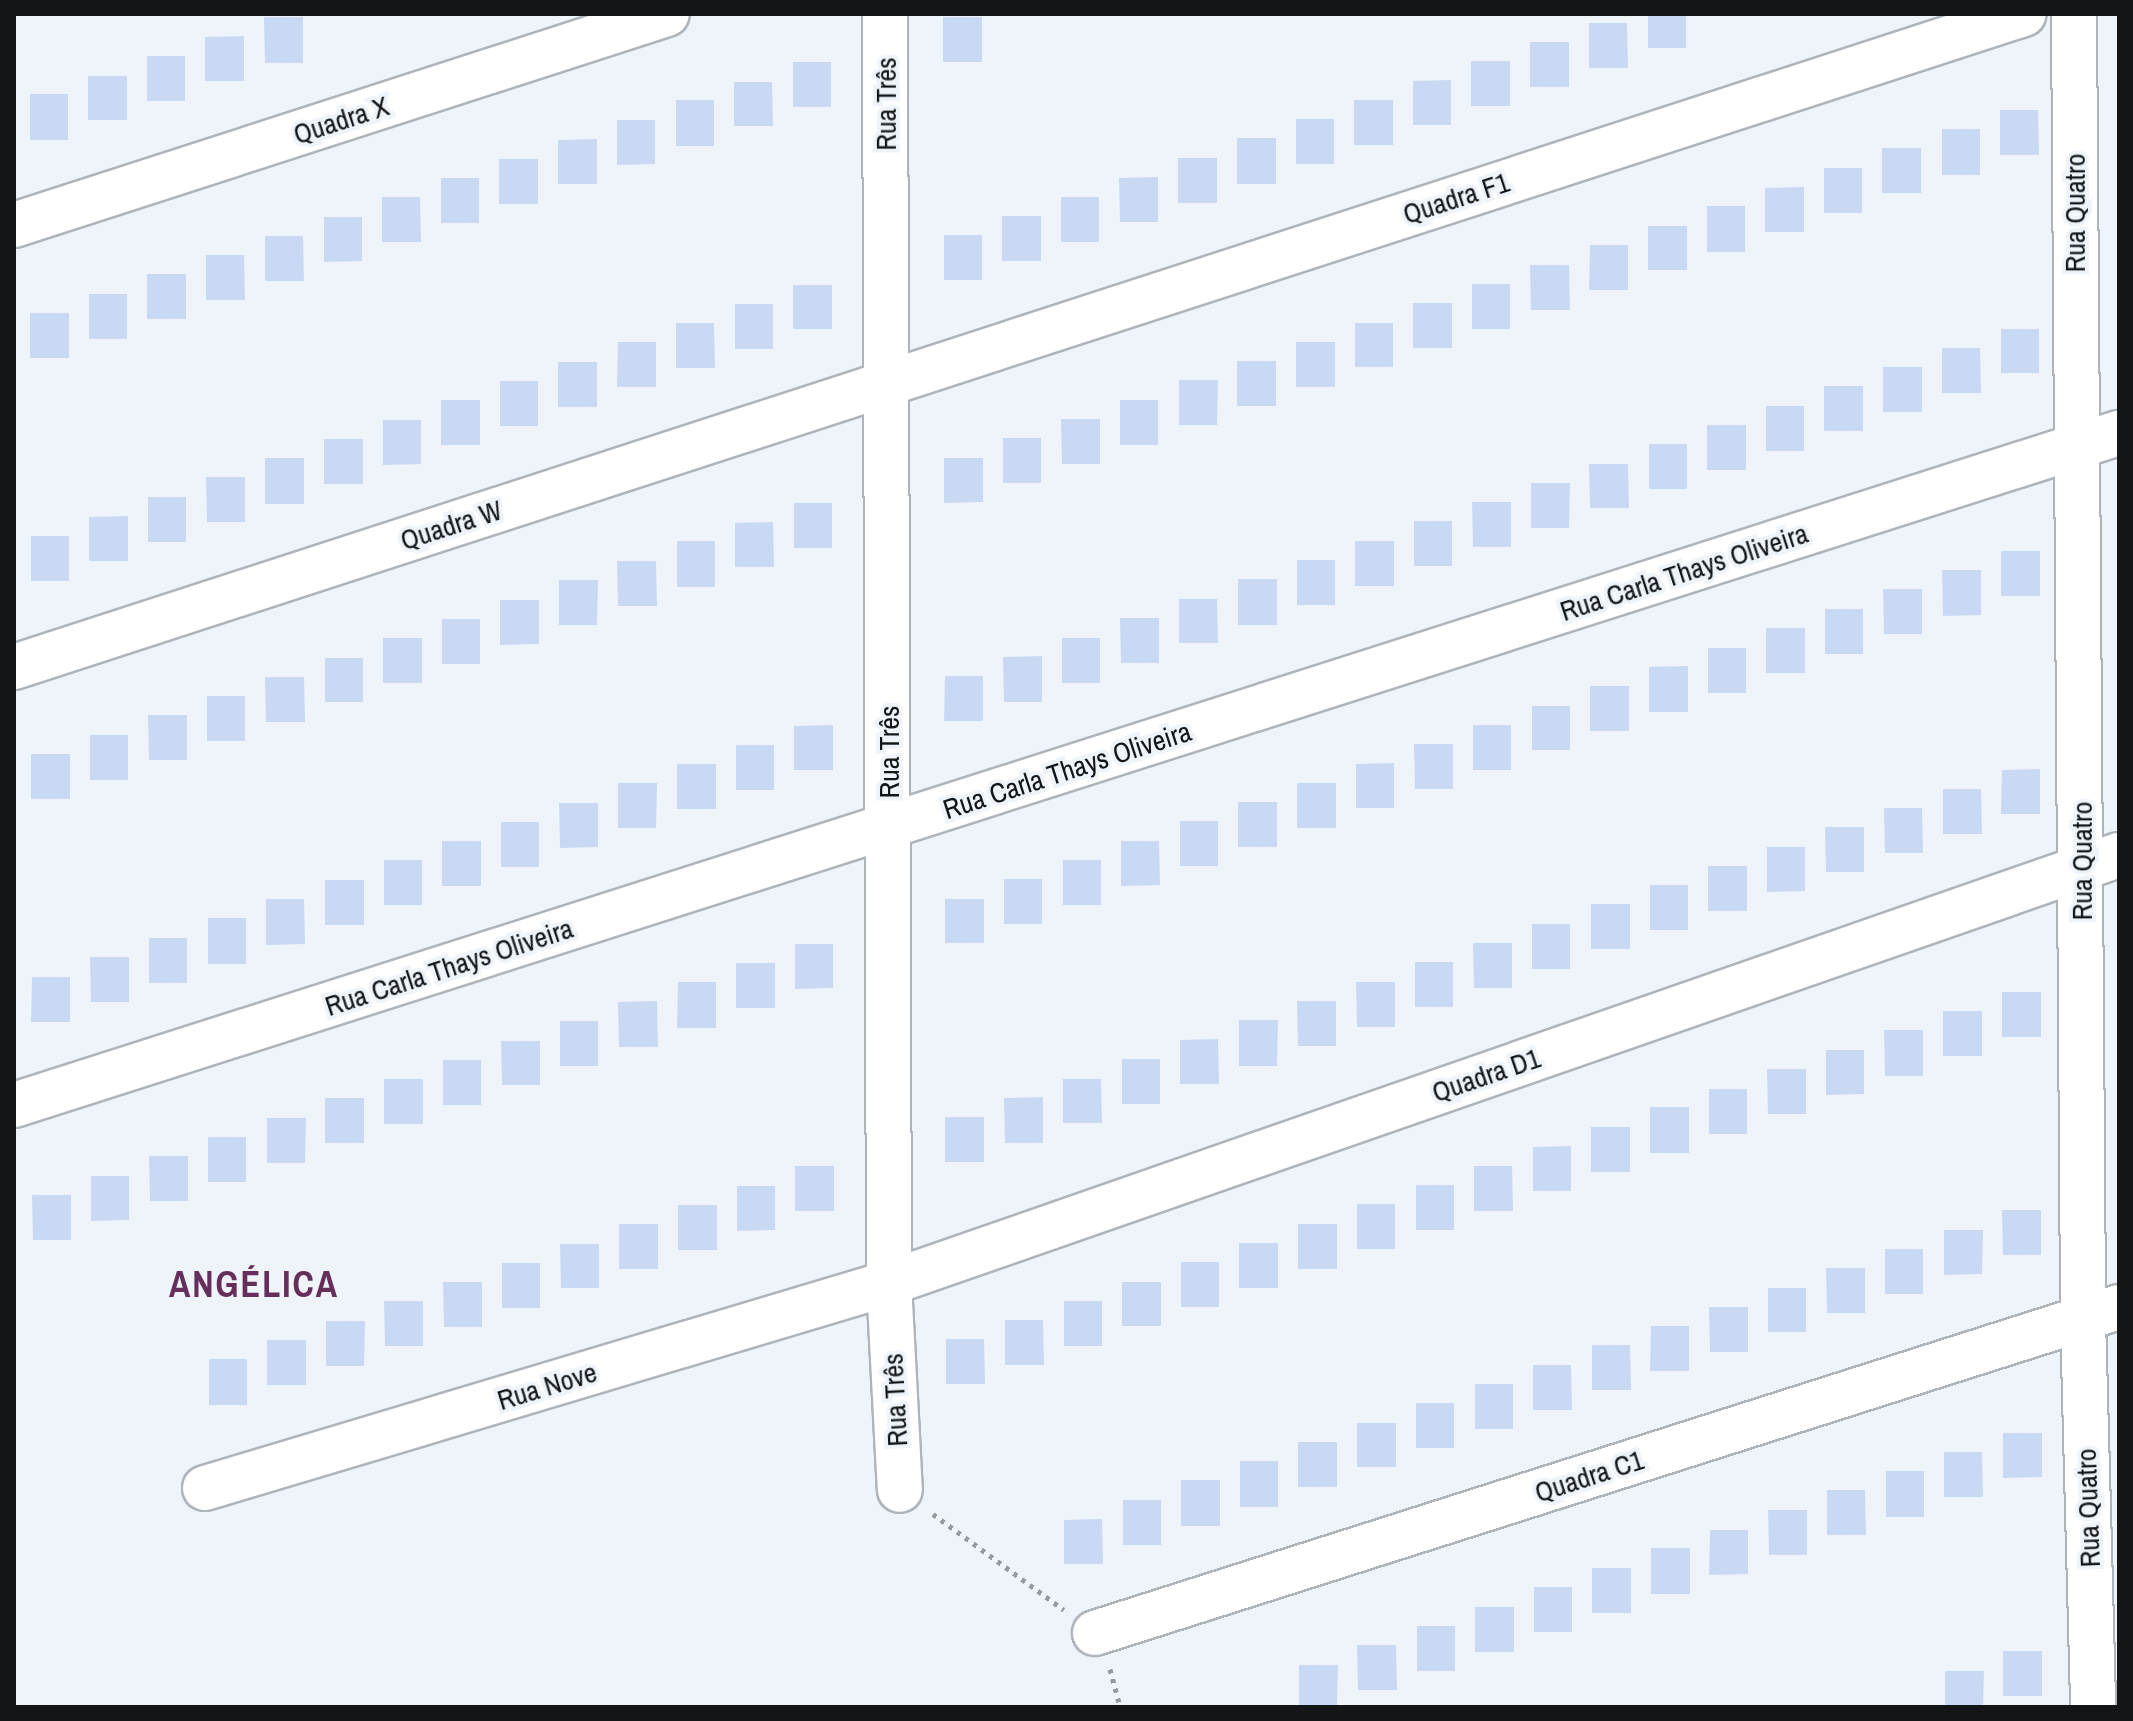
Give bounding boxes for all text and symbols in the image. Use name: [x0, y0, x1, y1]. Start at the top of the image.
street label: Rua Três: [869, 57, 903, 151]
street label: Quadra X: [289, 89, 393, 151]
street label: Rua Quatro: [2058, 154, 2092, 272]
street label: Quadra F1: [1399, 165, 1513, 231]
street label: Quadra W: [396, 493, 506, 557]
street label: Rua Carla Thays Oliveira: [1556, 516, 1812, 628]
street label: Rua Três: [872, 705, 906, 799]
street label: Rua Carla Thays Oliveira: [939, 714, 1195, 826]
street label: Rua Quatro: [2065, 802, 2099, 920]
street label: Rua Carla Thays Oliveira: [321, 911, 577, 1023]
street label: Quadra D1: [1427, 1041, 1545, 1109]
district label: ANGÉLICA: [169, 1263, 339, 1307]
street label: Rua Três: [876, 1352, 914, 1448]
street label: Rua Nove: [493, 1355, 601, 1417]
street label: Quadra C1: [1530, 1443, 1648, 1509]
street label: Rua Quatro: [2069, 1448, 2107, 1568]

